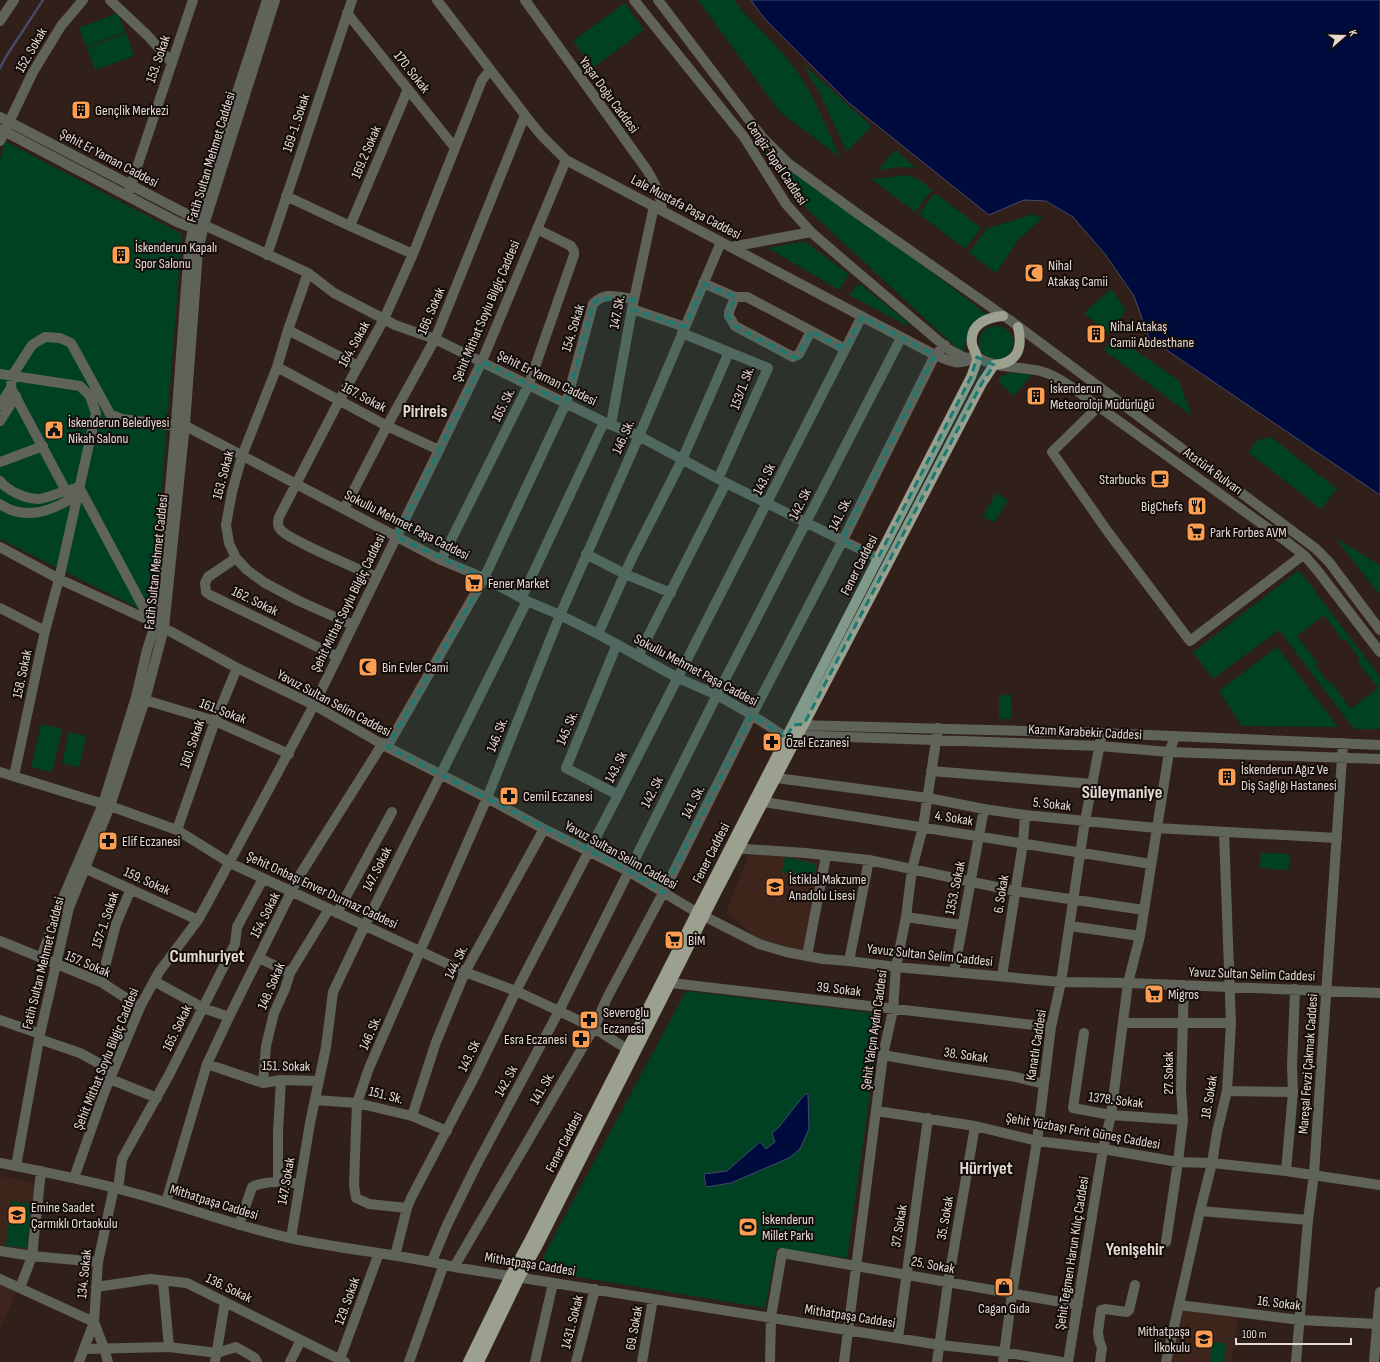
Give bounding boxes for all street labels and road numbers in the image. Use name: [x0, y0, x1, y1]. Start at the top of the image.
street label: 152. Sokak: [11, 24, 51, 75]
street label: 153. Sokak: [142, 32, 174, 85]
street label: 170. Sokak: [390, 47, 434, 97]
street label: Yaşar Doğu Caddesi: [576, 53, 642, 137]
street label: Fatih Sultan Mehmet Caddesi: [183, 90, 239, 224]
street label: 169-1. Sokak: [279, 91, 314, 154]
street label: Cengiz Topel Caddesi: [743, 118, 811, 208]
street label: 169.2 Sokak: [347, 122, 385, 181]
street label: Şehit Er Yaman Caddesi: [57, 125, 161, 191]
street label: Lale Mustafa Paşa Caddesi: [628, 171, 744, 243]
street label: Şehit Mithat Soylu Bilgiç Caddesi: [449, 238, 523, 384]
street label: 166. Sokak: [413, 284, 449, 337]
street label: 147. Sk.: [605, 294, 629, 330]
street label: 154. Sokak: [558, 301, 589, 354]
street label: 164. Sokak: [334, 317, 374, 370]
street label: Şehit Er Yaman Caddesi: [494, 347, 600, 409]
street label: 153/1. Sk.: [726, 364, 758, 412]
street label: 167. Sokak: [339, 378, 390, 416]
street label: 165. Sk.: [487, 385, 519, 425]
street label: 146. Sk.: [608, 417, 638, 457]
street label: Atatürk Bulvarı: [1179, 443, 1246, 498]
street label: 163. Sokak: [208, 448, 238, 501]
street label: 143. Sk: [749, 460, 779, 498]
street label: 142. Sk: [785, 485, 815, 522]
street label: Sokullu Mehmet Paşa Caddesi: [342, 486, 472, 564]
street label: Fatih Sultan Mehmet Caddesi: [140, 494, 172, 630]
street label: 141. Sk.: [825, 495, 855, 533]
street label: Şehit Mithat Soylu Bilgiç Caddesi: [307, 531, 389, 675]
street label: Fener Caddesi: [837, 532, 881, 598]
street label: 162. Sokak: [229, 582, 282, 620]
street label: Sokullu Mehmet Paşa Caddesi: [631, 630, 761, 710]
street label: 158. Sokak: [9, 647, 36, 700]
street label: Yavuz Sultan Selim Caddesi: [274, 666, 394, 740]
street label: 161. Sokak: [197, 694, 250, 728]
street label: 145. Sk.: [552, 708, 582, 748]
street label: 146. Sk.: [482, 715, 512, 755]
street label: 160. Sokak: [176, 717, 208, 770]
street label: Kazım Karabekir Caddesi: [1028, 721, 1142, 743]
street label: 143. Sk: [601, 748, 631, 786]
street label: 142. Sk: [637, 773, 667, 810]
street label: 141. Sk.: [677, 783, 709, 821]
street label: 5. Sokak: [1032, 794, 1073, 815]
street label: 4. Sokak: [934, 807, 975, 830]
street label: Yavuz Sultan Selim Caddesi: [562, 817, 680, 893]
street label: Fener Caddesi: [689, 820, 733, 886]
street label: 147. Sokak: [359, 843, 396, 894]
street label: Şehit Onbaşı Enver Durmaz Caddesi: [244, 847, 400, 933]
street label: 1353. Sokak: [941, 859, 969, 917]
street label: 159. Sokak: [121, 863, 173, 899]
street label: 6. Sokak: [990, 873, 1013, 914]
street label: 157-1. Sokak: [87, 889, 123, 950]
street label: 154. Sokak: [246, 889, 284, 941]
street label: Fatih Sultan Mehmet Caddesi: [18, 895, 68, 1031]
street label: Yavuz Sultan Selim Caddesi: [866, 940, 994, 970]
street label: 144. Sk.: [441, 942, 471, 982]
street label: 157. Sokak: [63, 947, 114, 981]
street label: 148. Sokak: [253, 959, 289, 1012]
street label: Yavuz Sultan Selim Caddesi: [1188, 963, 1316, 985]
street label: Şehit Yalçın Aydın Caddesi: [857, 969, 891, 1091]
street label: 39. Sokak: [816, 978, 863, 1000]
street label: Şehit Mithat Soylu Bilgiç Caddesi: [70, 985, 142, 1133]
street label: Mareşal Fevzi Çakmak Caddesi: [1295, 993, 1321, 1135]
street label: 165. Sokak: [159, 1002, 196, 1054]
street label: Kanatlı Caddesi: [1022, 1008, 1050, 1082]
street label: 146. Sk.: [355, 1013, 385, 1053]
street label: 143. Sk: [454, 1037, 484, 1075]
street label: 38. Sokak: [943, 1043, 990, 1067]
street label: 27. Sokak: [1160, 1051, 1177, 1094]
street label: 151. Sokak: [262, 1057, 311, 1075]
street label: 142. Sk: [491, 1062, 522, 1099]
street label: 141. Sk.: [526, 1069, 558, 1107]
street label: 18. Sokak: [1197, 1073, 1221, 1120]
street label: 151. Sk.: [367, 1083, 405, 1107]
street label: 1378. Sokak: [1088, 1088, 1145, 1112]
street label: Fener Caddesi: [542, 1109, 586, 1175]
street label: Şehit Yüzbaşı Ferit Güneş Caddesi: [1005, 1109, 1161, 1153]
street label: 147. Sokak: [273, 1155, 299, 1206]
street label: Şehit Teğmen Harun Kılıç Caddesi: [1051, 1175, 1093, 1331]
street label: Mithatpaşa Caddesi: [168, 1180, 260, 1224]
street label: 35. Sokak: [933, 1194, 957, 1241]
street label: 37. Sokak: [887, 1203, 911, 1249]
street label: 134. Sokak: [73, 1248, 95, 1299]
street label: Mithatpaşa Caddesi: [483, 1248, 577, 1280]
street label: 25. Sokak: [910, 1252, 957, 1278]
street label: 136. Sokak: [203, 1270, 255, 1307]
street label: 129. Sokak: [331, 1274, 364, 1327]
street label: 16. Sokak: [1256, 1292, 1302, 1314]
street label: 1431. Sokak: [557, 1293, 587, 1351]
street label: Mithatpaşa Caddesi: [803, 1300, 897, 1332]
street label: 69. Sokak: [622, 1304, 646, 1351]

